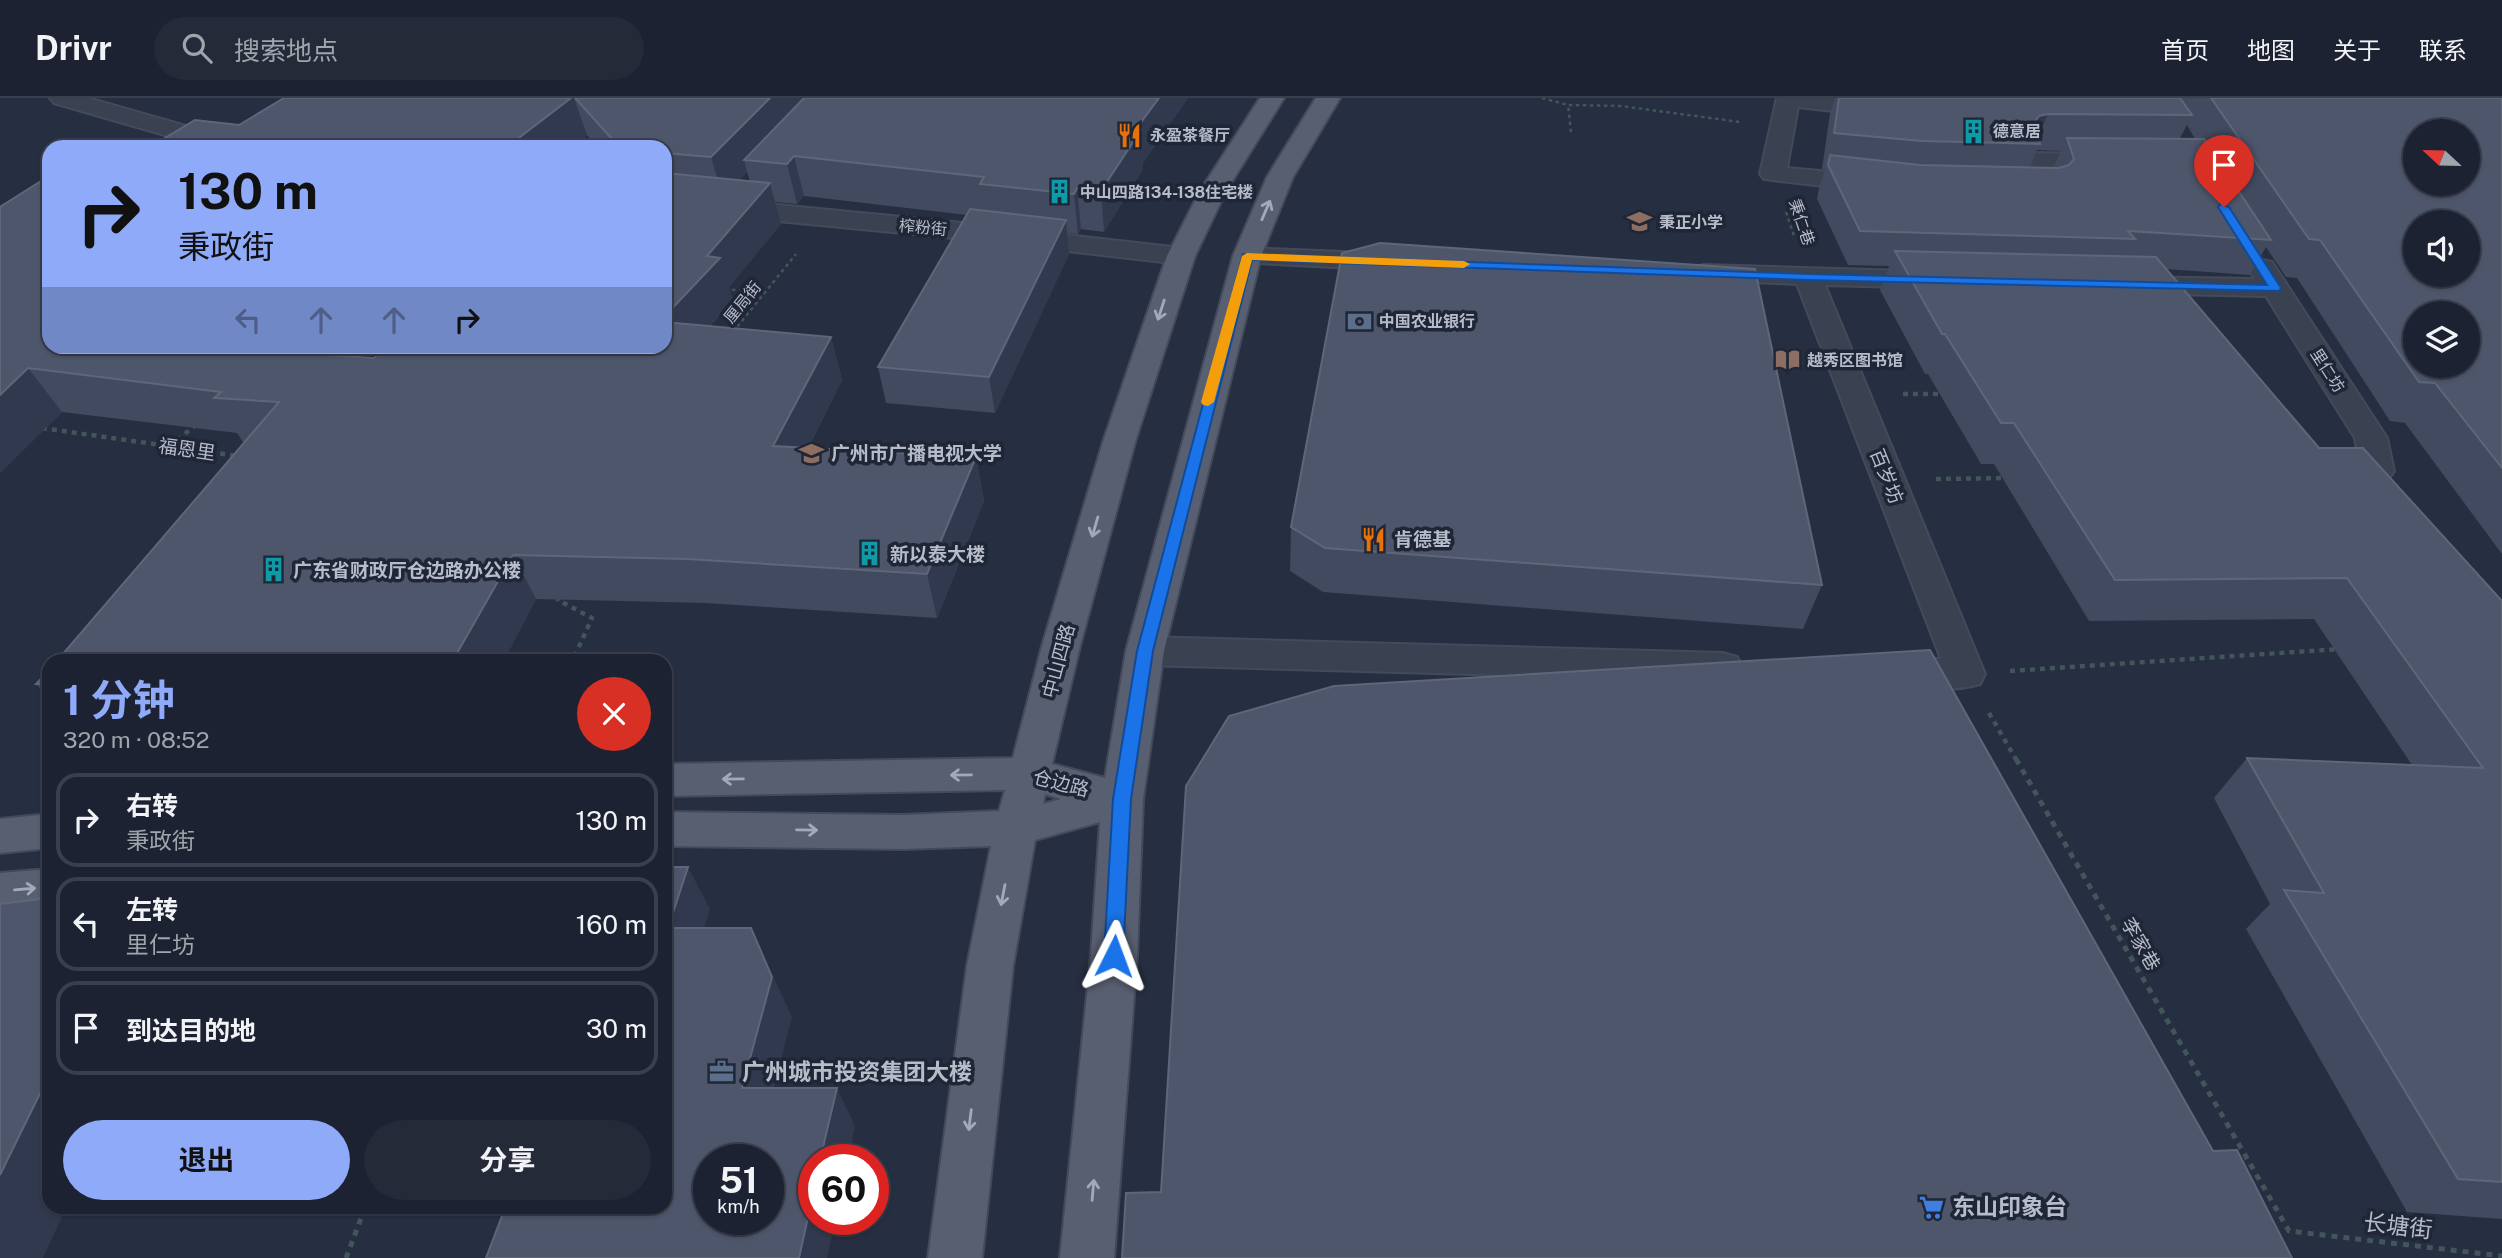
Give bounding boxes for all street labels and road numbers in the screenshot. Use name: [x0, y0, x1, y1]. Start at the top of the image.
street label: 秉仁巷: [1785, 196, 1818, 248]
street label: 榨粉街: [898, 216, 948, 239]
street label: 厘局街: [720, 278, 765, 327]
street label: 里仁坊: [2307, 345, 2349, 396]
street label: 福恩里: [157, 434, 217, 464]
street label: 百岁坊: [1866, 445, 1908, 507]
street label: 中山四路: [1038, 621, 1078, 701]
street label: 仓边路: [1031, 765, 1091, 801]
street label: 李家巷: [2117, 914, 2165, 974]
street label: 长塘街: [2362, 1208, 2434, 1243]

